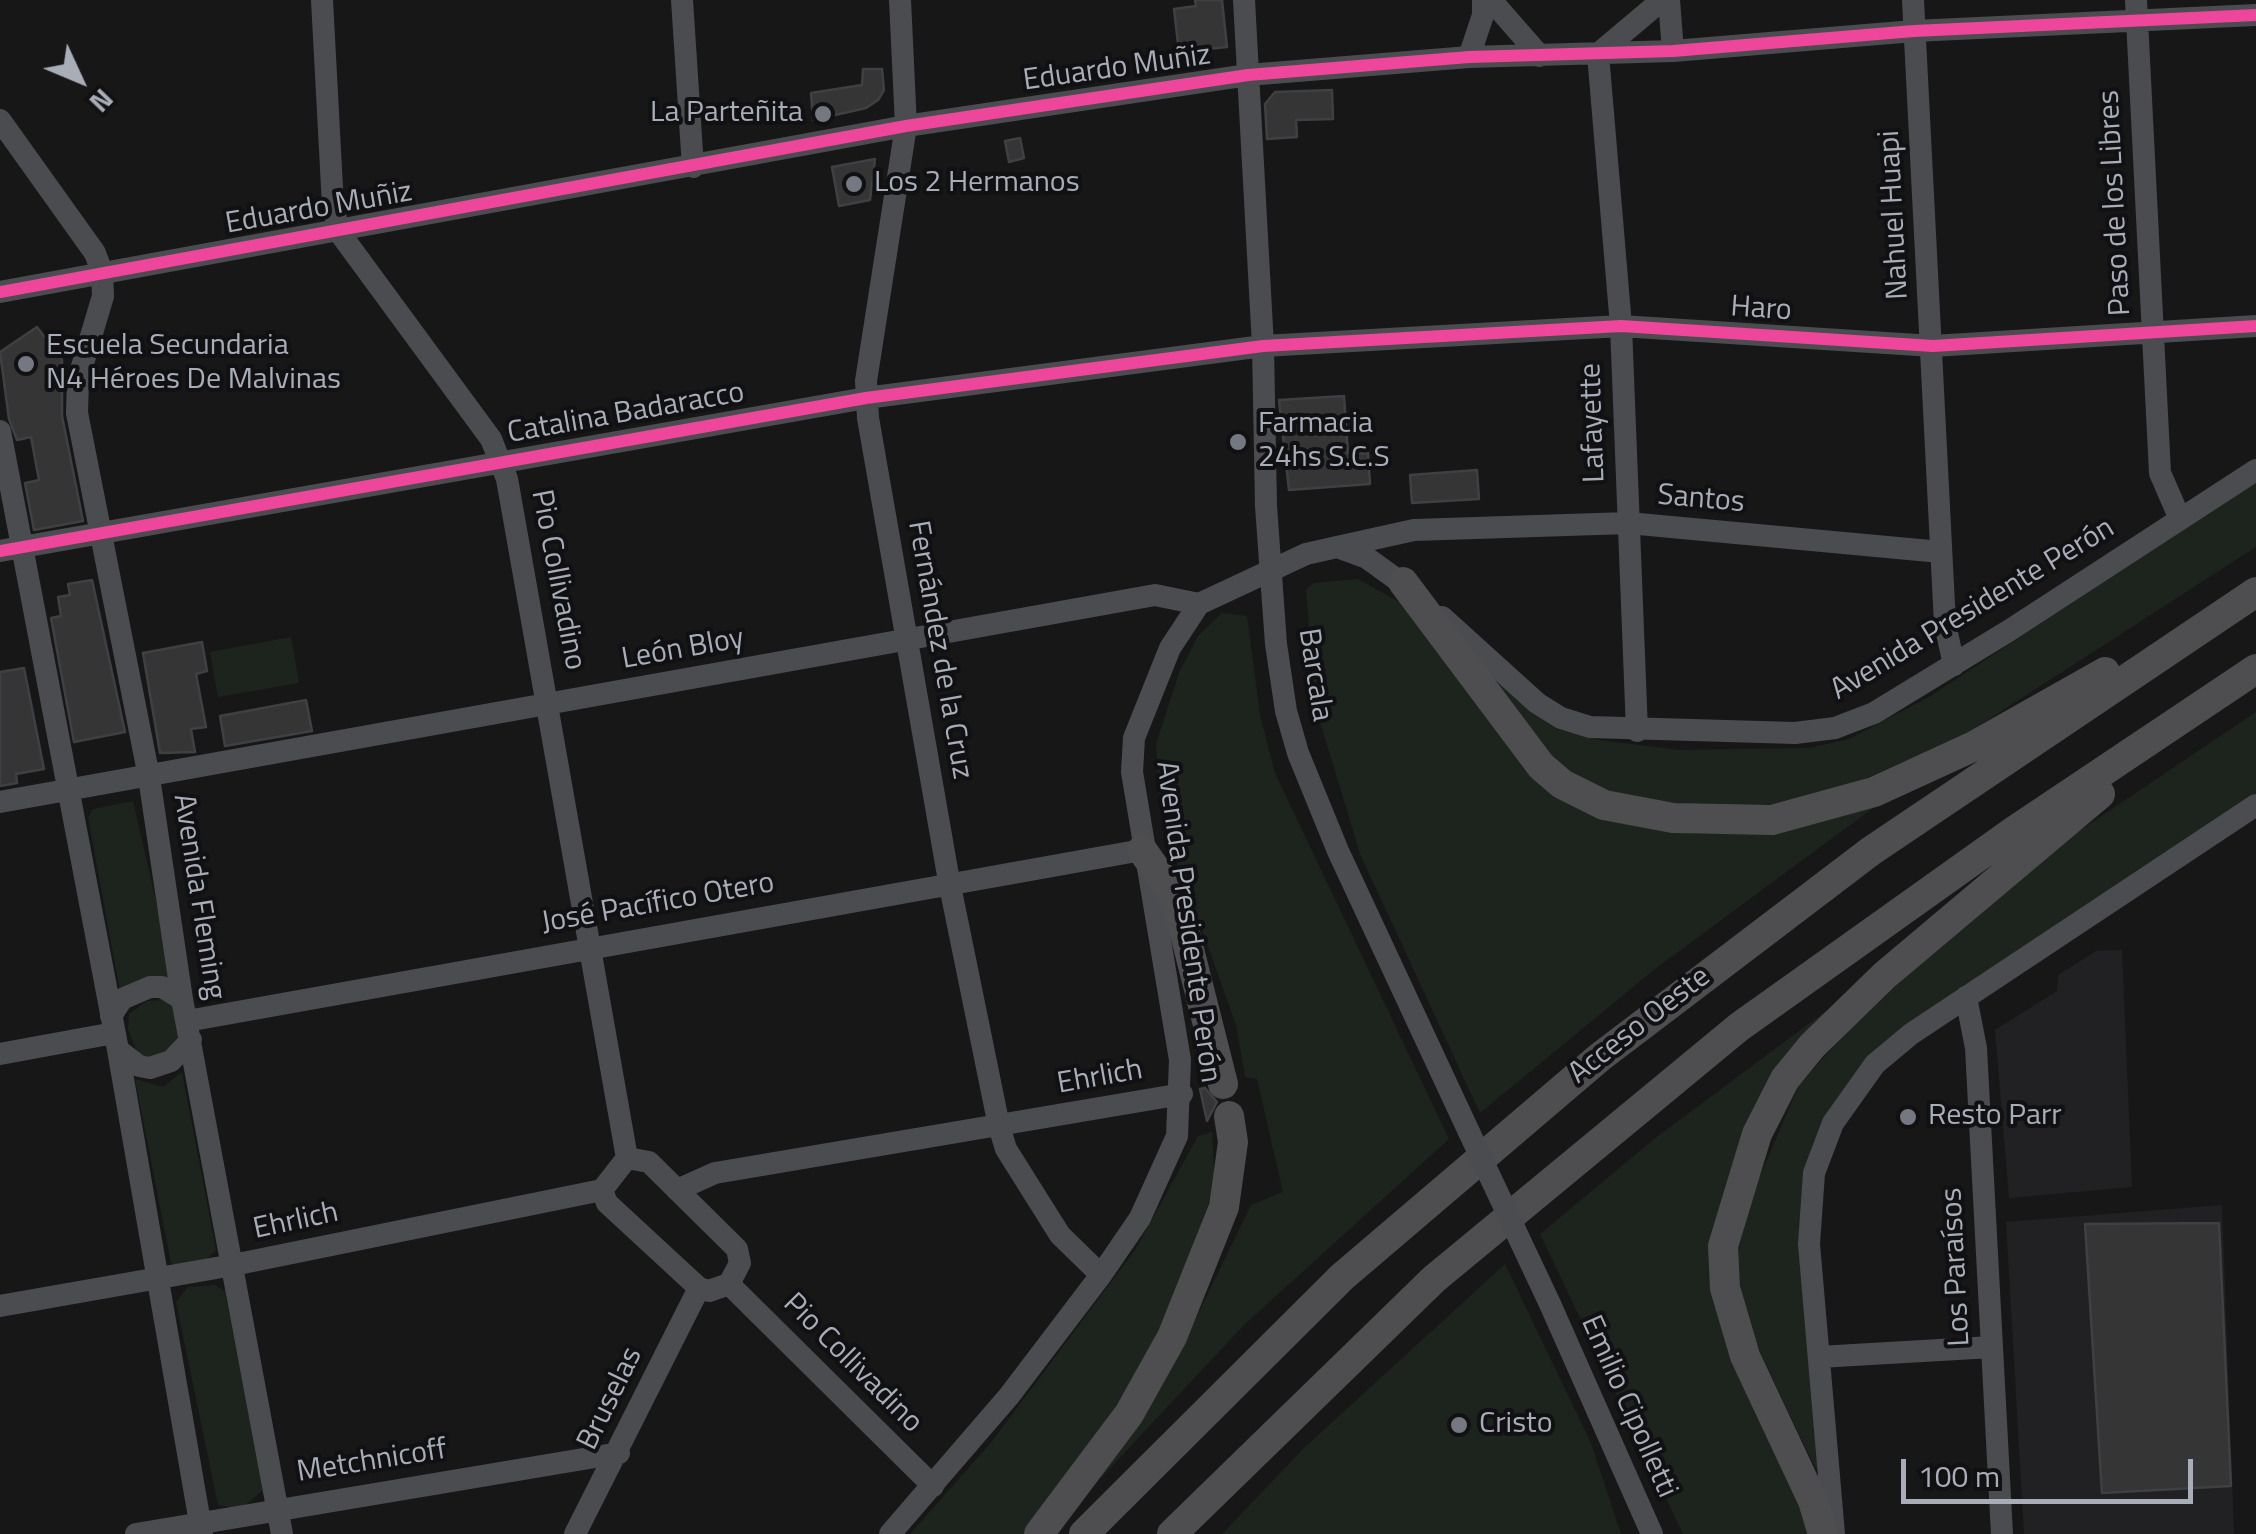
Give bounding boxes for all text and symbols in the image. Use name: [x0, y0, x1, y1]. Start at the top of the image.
north arrow: [30, 30, 130, 130]
street label: Eduardo Muñiz: [1021, 38, 1213, 100]
text: N: [80, 79, 124, 123]
street label: Paso de los Libres: [2092, 89, 2140, 317]
place label: La Parteñita: [650, 96, 803, 132]
marker: La Parteñita: [812, 103, 834, 125]
street label: Nahuel Huapi: [1873, 129, 1917, 301]
place label: Los 2 Hermanos: [874, 166, 1080, 202]
marker: Los 2 Hermanos: [843, 173, 865, 195]
street label: Eduardo Muñiz: [223, 175, 415, 243]
street label: Haro: [1729, 290, 1793, 330]
place label: Escuela Secundaria N4 Héroes De Malvinas: [46, 329, 341, 400]
marker: Escuela Secundaria N4 Héroes De Malvinas: [15, 353, 37, 375]
street label: Lafayette: [1574, 363, 1614, 483]
street label: Catalina Badaracco: [505, 375, 747, 453]
place label: Farmacia 24hs S.C.S: [1258, 407, 1390, 478]
marker: Farmacia 24hs S.C.S: [1227, 431, 1249, 453]
street label: Santos: [1656, 478, 1746, 522]
street label: Pio Collivadino: [522, 487, 592, 673]
street label: Avenida Presidente Perón: [1825, 511, 2121, 709]
street label: Fernández de la Cruz: [899, 518, 979, 782]
street label: León Bloy: [619, 622, 747, 678]
street label: Barcala: [1289, 626, 1339, 724]
street label: Avenida Presidente Perón: [1147, 759, 1227, 1085]
street label: Avenida Fleming: [164, 792, 232, 1002]
street label: José Pacífico Otero: [539, 866, 777, 942]
street label: Acceso Oeste: [1562, 960, 1718, 1092]
street label: Ehrlich: [1055, 1053, 1145, 1103]
place label: Resto Parr: [1928, 1099, 2062, 1135]
marker: Resto Parr: [1897, 1106, 1919, 1128]
street label: Los Paraísos: [1935, 1187, 1979, 1347]
street label: Ehrlich: [250, 1195, 342, 1249]
street label: Pio Collivadino: [775, 1287, 929, 1441]
street label: Emilio Cipolletti: [1572, 1310, 1684, 1504]
street label: Bruselas: [571, 1342, 651, 1456]
place label: Cristo: [1479, 1407, 1552, 1443]
marker: Cristo: [1448, 1414, 1470, 1436]
street label: Metchnicoff: [295, 1432, 449, 1492]
scale bar: [1906, 1439, 2198, 1501]
text: 100 m: [1918, 1453, 2000, 1499]

